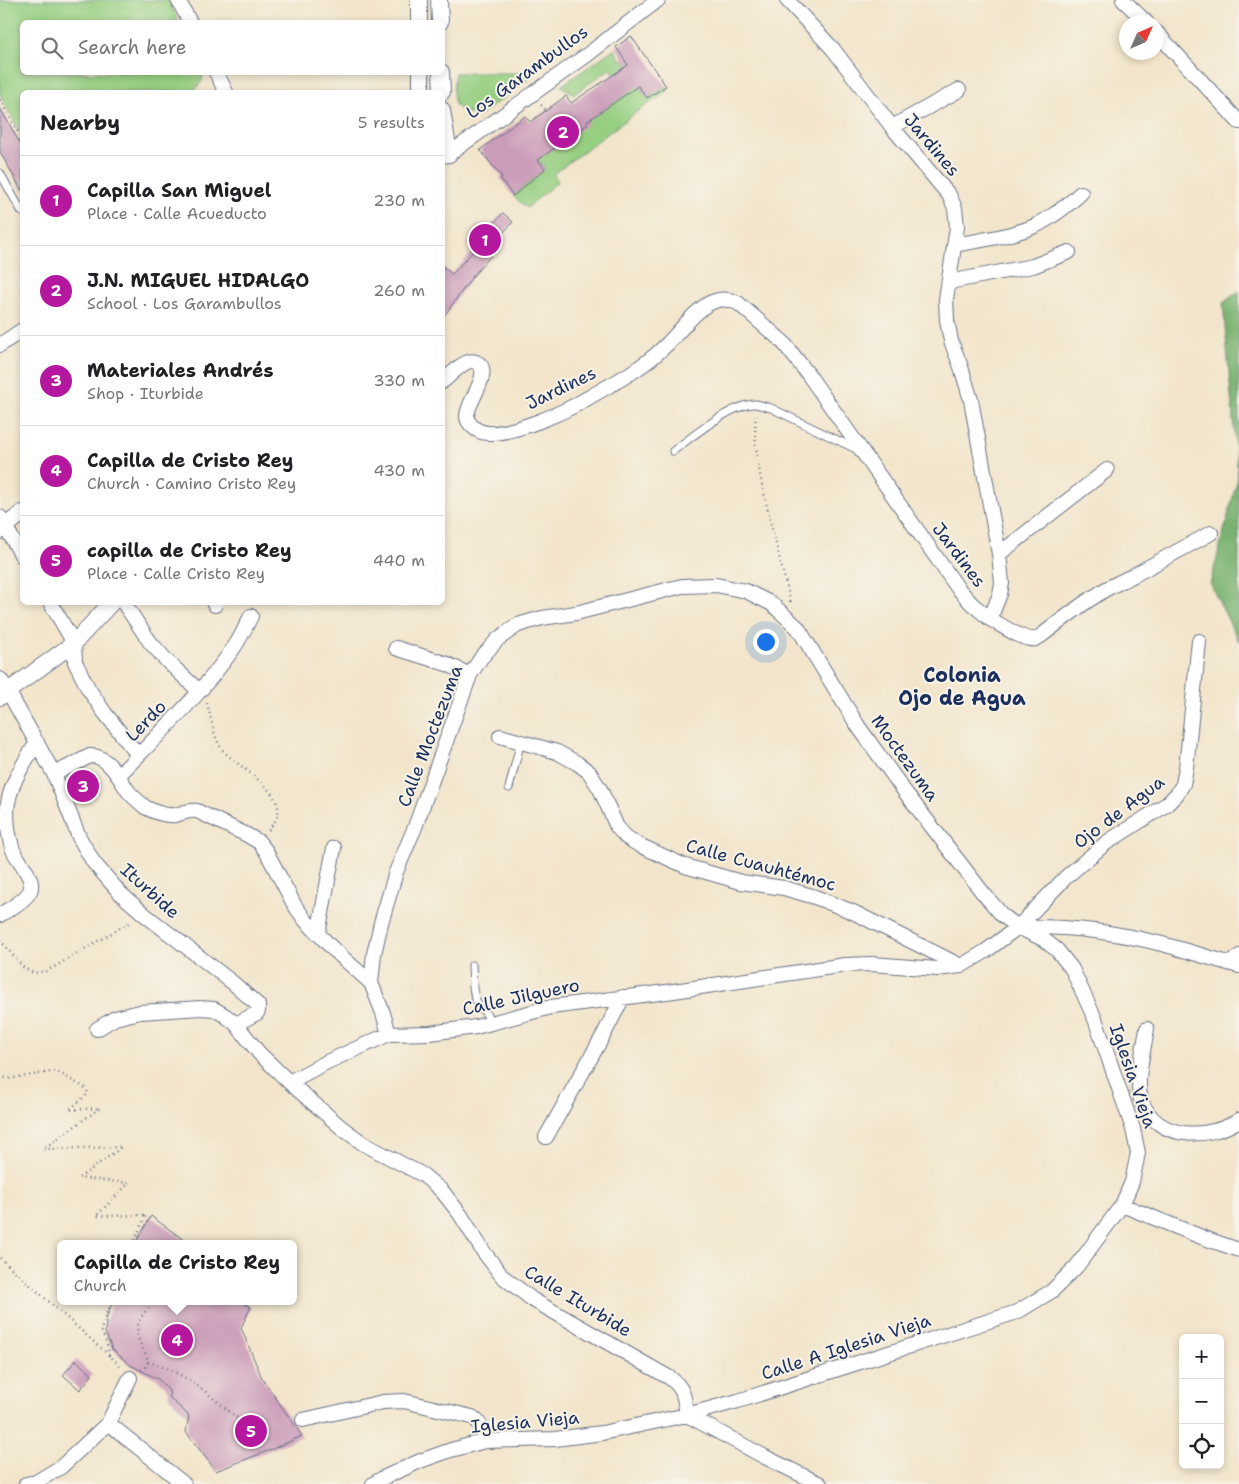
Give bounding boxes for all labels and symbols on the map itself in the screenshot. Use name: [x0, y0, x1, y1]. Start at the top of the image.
north arrow: [1119, 15, 1164, 60]
street label: Los Garambullos: [461, 20, 593, 124]
street label: Jardines: [899, 108, 965, 182]
pin: 2: [547, 113, 579, 151]
pin: 1: [469, 221, 501, 259]
street label: Jardines: [522, 361, 600, 415]
street label: Jardines: [927, 518, 991, 592]
your location: [753, 629, 779, 655]
street label: Calle Moctezuma: [392, 662, 468, 810]
district label: Colonia Ojo de Agua: [898, 662, 1026, 711]
street label: Lerdo: [120, 695, 172, 747]
street label: Moctezuma: [866, 710, 944, 806]
pin: 3: [67, 767, 99, 805]
street label: Ojo de Agua: [1069, 770, 1169, 854]
street label: Calle Cuauhtémoc: [683, 833, 839, 897]
street label: Iturbide: [115, 858, 185, 924]
street label: Calle Jilguero: [460, 973, 582, 1021]
street label: Iglesia Vieja: [1104, 1021, 1162, 1131]
street label: Calle Iturbide: [520, 1260, 636, 1342]
street label: Calle A Iglesia Vieja: [758, 1308, 934, 1386]
pin: 4: [161, 1321, 193, 1359]
street label: Iglesia Vieja: [470, 1405, 580, 1439]
pin: 5: [235, 1412, 267, 1450]

